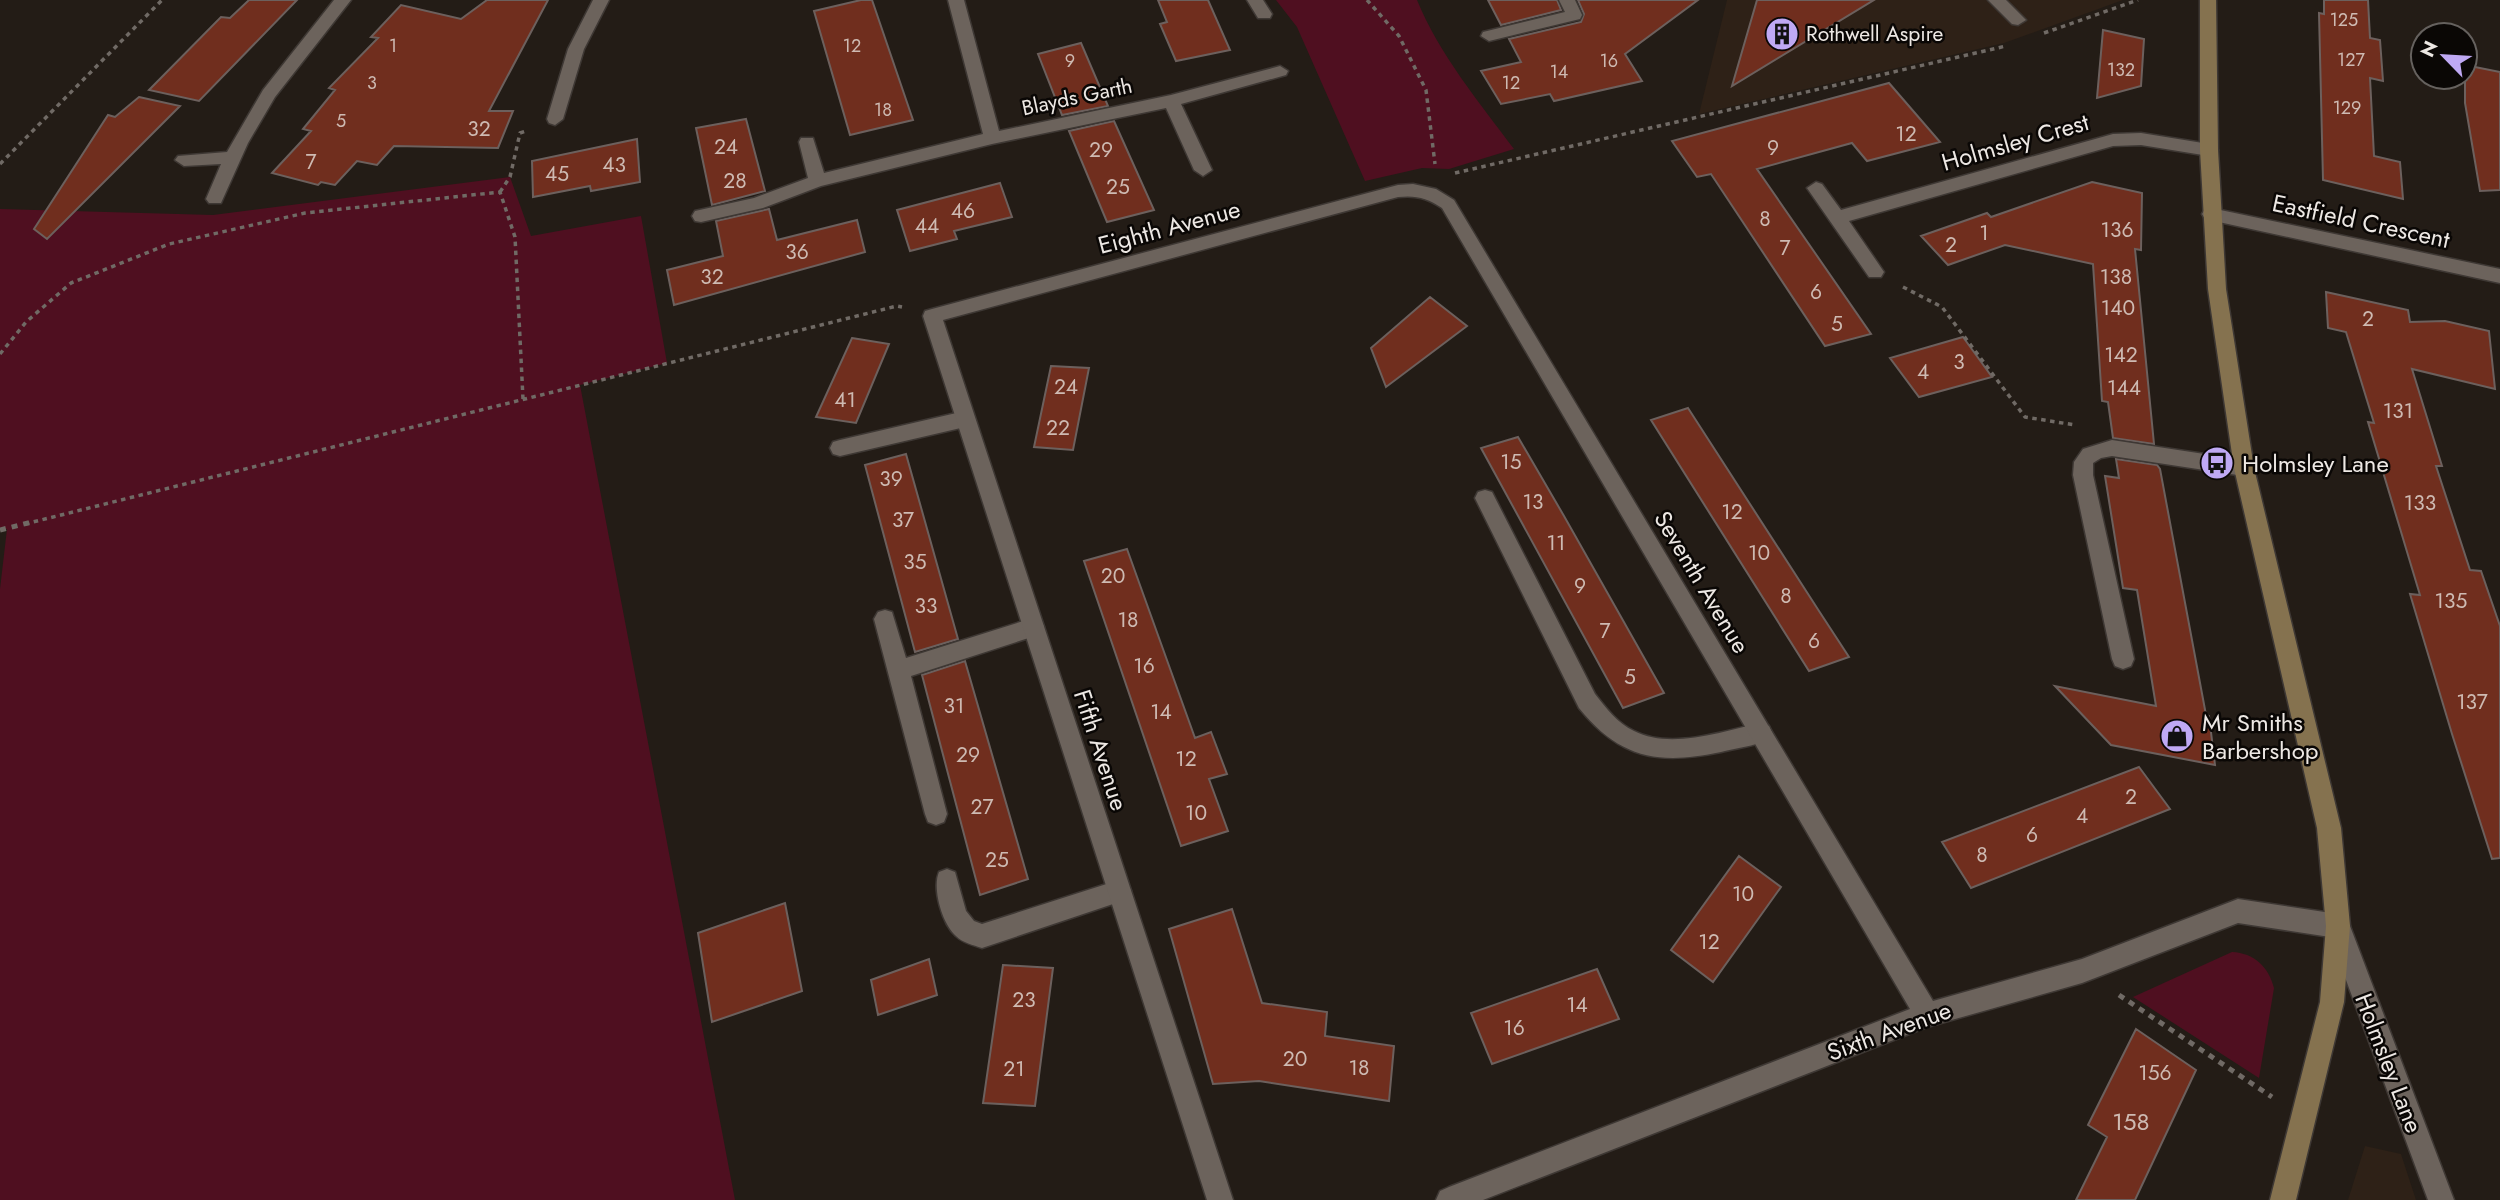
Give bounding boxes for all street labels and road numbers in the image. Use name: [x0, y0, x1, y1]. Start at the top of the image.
street label: Blayds Garth: [1019, 71, 1135, 123]
street label: Holmsley Crest: [1937, 104, 2093, 180]
street label: Eastfield Crescent: [2269, 185, 2453, 257]
street label: Eighth Avenue: [1094, 191, 1244, 263]
street label: Seventh Avenue: [1646, 504, 1758, 660]
street label: Fifth Avenue: [1065, 685, 1137, 815]
street label: Holmsley Lane: [2346, 988, 2432, 1138]
street label: Sixth Avenue: [1822, 992, 1956, 1070]

